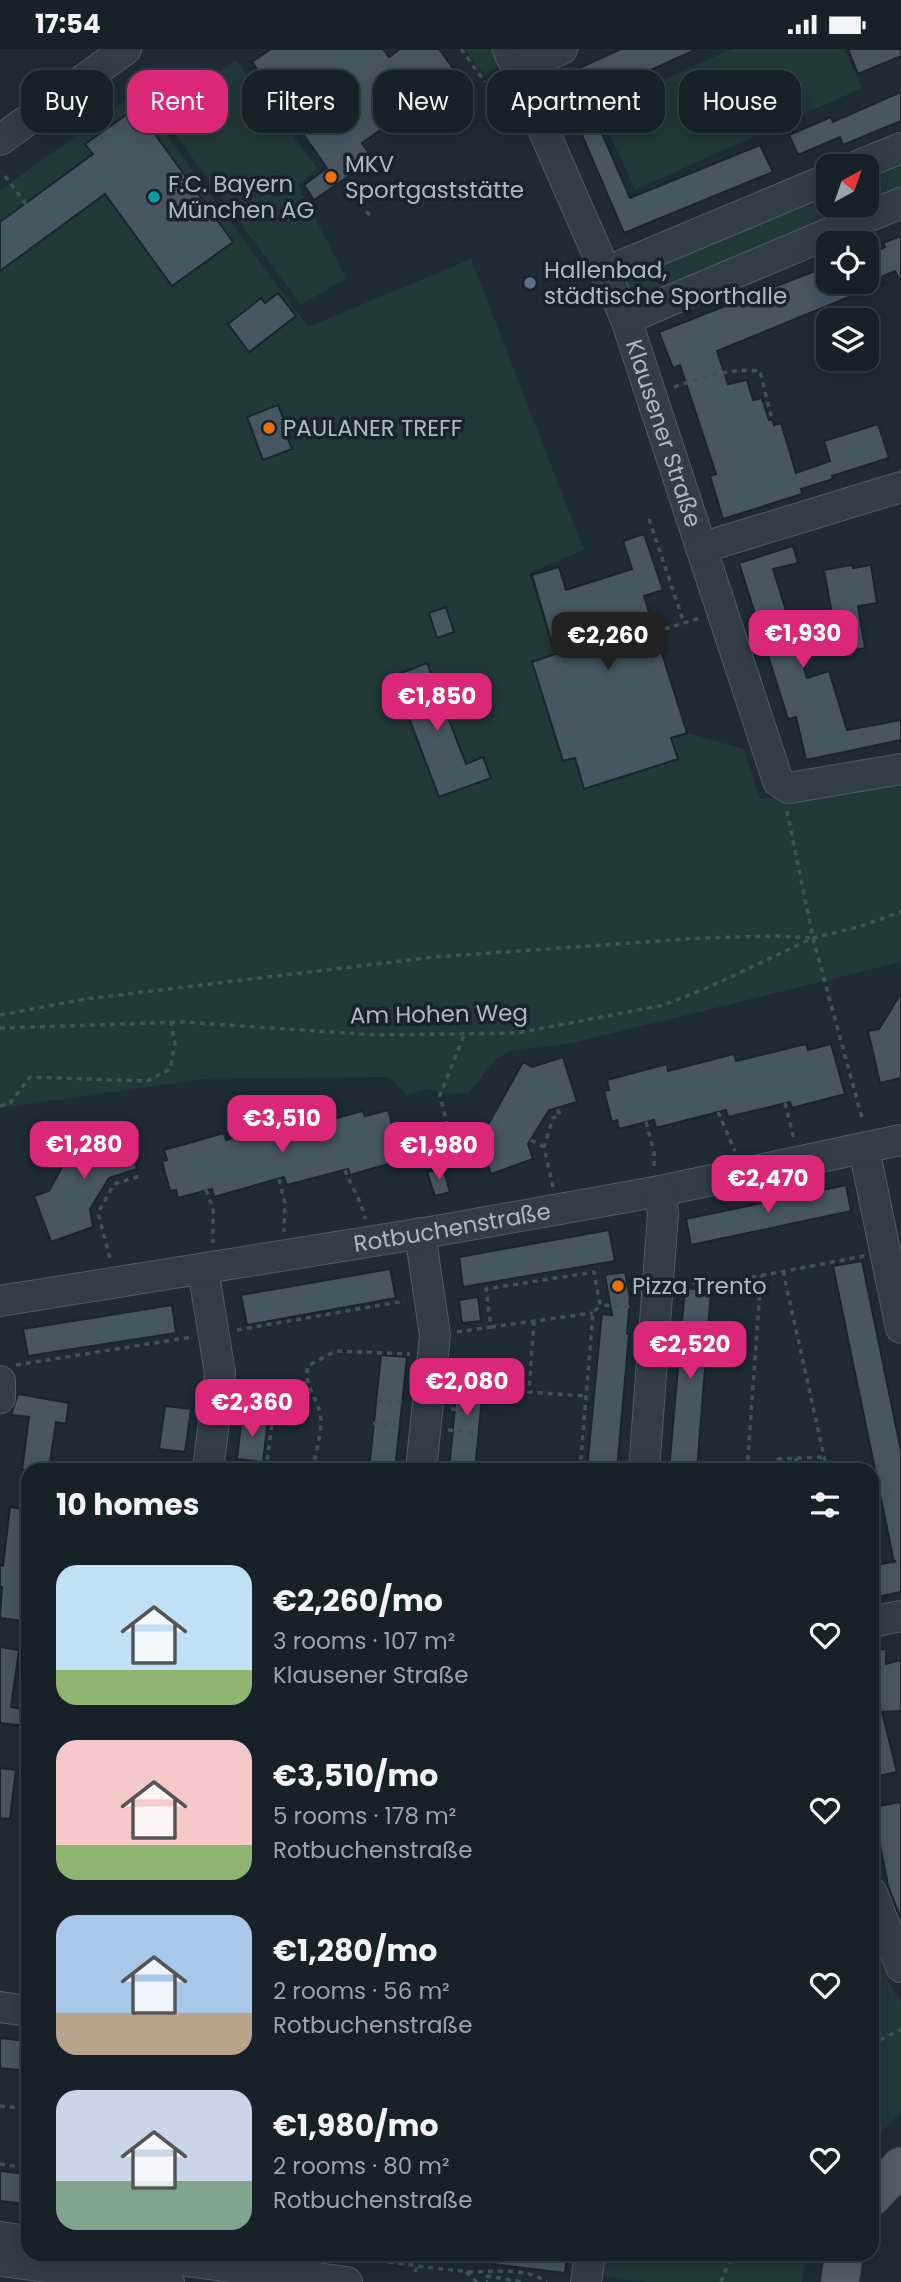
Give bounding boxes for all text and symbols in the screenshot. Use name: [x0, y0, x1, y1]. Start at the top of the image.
text: 17:54: [35, 6, 101, 42]
chip: Buy: [21, 70, 113, 133]
chip: Rent: [127, 70, 228, 133]
chip: Filters: [242, 70, 359, 133]
chip: New: [373, 70, 473, 133]
chip: Apartment: [487, 70, 665, 133]
chip: House: [679, 70, 801, 133]
place label: MKV Sportgaststätte: [345, 148, 524, 206]
north arrow: [816, 154, 878, 217]
map controls: [816, 154, 879, 371]
place label: F.C. Bayern München AG: [168, 168, 314, 226]
marker: MKV Sportgaststätte: [323, 169, 339, 185]
marker: F.C. Bayern München AG: [146, 189, 162, 205]
button: locate: [816, 231, 879, 294]
place label: Hallenbad, städtische Sporthalle: [544, 254, 787, 312]
marker: Hallenbad, städtische Sporthalle: [522, 275, 538, 291]
button: layers: [816, 308, 879, 371]
street label: Klausener Straße: [618, 335, 709, 531]
place label: PAULANER TREFF: [283, 412, 462, 444]
marker: PAULANER TREFF: [261, 420, 277, 436]
pin: €1,930: [746, 611, 860, 670]
pin: €2,260: [551, 613, 665, 672]
text: €1,930: [765, 617, 841, 649]
text: €2,260: [568, 619, 648, 651]
pin: €1,850: [380, 673, 494, 733]
text: €1,850: [398, 680, 476, 712]
street label: Am Hohen Weg: [350, 996, 528, 1032]
pin: €3,510: [225, 1095, 339, 1155]
text: €3,510: [243, 1102, 321, 1134]
pin: €1,280: [27, 1121, 141, 1181]
pin: €1,980: [382, 1123, 496, 1182]
text: €1,280: [46, 1128, 122, 1160]
text: €1,980: [400, 1129, 478, 1161]
pin: €2,470: [711, 1155, 825, 1215]
text: €2,470: [728, 1162, 808, 1194]
street label: Rotbuchenstraße: [351, 1195, 553, 1260]
place label: Pizza Trento: [632, 1270, 767, 1302]
marker: Pizza Trento: [610, 1278, 626, 1294]
pin: €2,520: [633, 1321, 747, 1381]
text: €2,520: [649, 1328, 731, 1360]
pin: €2,080: [410, 1359, 524, 1418]
text: €2,080: [426, 1365, 508, 1397]
pin: €2,360: [195, 1379, 309, 1439]
text: €2,360: [211, 1386, 293, 1418]
text: 10 homes: [56, 1483, 200, 1526]
icon: filters: [806, 1486, 844, 1524]
text: €2,260/mo: [273, 1579, 443, 1622]
icon: home: [112, 1593, 196, 1677]
icon: heart: [806, 1616, 844, 1654]
text: 3 rooms · 107 m²: [273, 1625, 455, 1657]
text: Klausener Straße: [273, 1659, 469, 1691]
text: €3,510/mo: [273, 1754, 438, 1797]
icon: home: [112, 1768, 196, 1852]
icon: heart: [806, 1791, 844, 1829]
text: 5 rooms · 178 m²: [273, 1800, 456, 1832]
text: Rotbuchenstraße: [273, 1834, 472, 1866]
text: €1,280/mo: [273, 1929, 437, 1972]
icon: home: [112, 1943, 196, 2027]
icon: heart: [806, 1966, 844, 2004]
text: 2 rooms · 56 m²: [273, 1975, 450, 2007]
text: Rotbuchenstraße: [273, 2009, 472, 2041]
text: €1,980/mo: [273, 2104, 439, 2147]
icon: home: [112, 2118, 196, 2202]
icon: heart: [806, 2141, 844, 2179]
text: 2 rooms · 80 m²: [273, 2150, 450, 2182]
text: Rotbuchenstraße: [273, 2184, 472, 2216]

